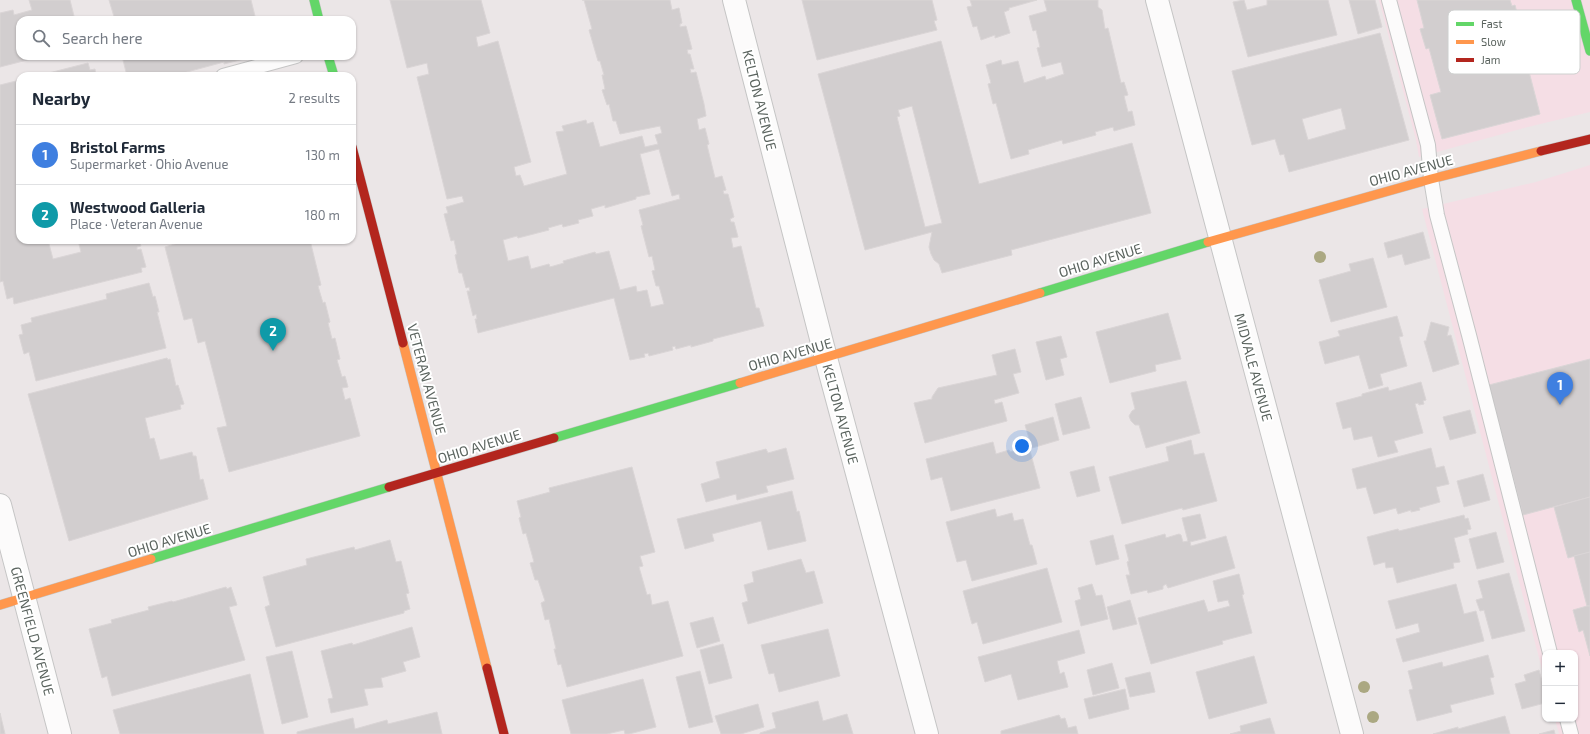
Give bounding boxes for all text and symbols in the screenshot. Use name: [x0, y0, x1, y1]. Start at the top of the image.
legend: [1448, 10, 1580, 74]
search box: [16, 16, 356, 60]
text: Fast: [1481, 17, 1503, 30]
icon: search: [30, 27, 52, 49]
text: Search here: [62, 29, 143, 47]
text: Slow: [1481, 35, 1506, 48]
street label: KELTON AVENUE: [739, 48, 781, 152]
text: Jam: [1481, 53, 1500, 66]
text: Nearby: [32, 88, 90, 108]
text: 2 results: [288, 90, 340, 106]
text: Bristol Farms: [70, 138, 165, 156]
text: 1: [42, 147, 48, 163]
text: 130 m: [305, 147, 340, 163]
street label: OHIO AVENUE: [1367, 151, 1455, 189]
text: Supermarket · Ohio Avenue: [70, 156, 228, 172]
text: Westwood Galleria: [70, 198, 205, 216]
text: 2: [41, 207, 49, 223]
text: 180 m: [305, 207, 340, 223]
text: Place · Veteran Avenue: [70, 216, 203, 232]
street label: OHIO AVENUE: [1056, 239, 1144, 281]
street label: MIDVALE AVENUE: [1231, 311, 1277, 423]
pin: 2: [260, 318, 286, 351]
street label: VETERAN AVENUE: [404, 322, 450, 436]
street label: OHIO AVENUE: [746, 334, 834, 374]
street label: KELTON AVENUE: [819, 362, 863, 466]
pin: 1: [1547, 372, 1573, 405]
street label: OHIO AVENUE: [435, 425, 523, 467]
your location: [1012, 436, 1032, 456]
street label: OHIO AVENUE: [125, 519, 213, 561]
street label: GREENFIELD AVENUE: [8, 565, 58, 698]
map controls: [1542, 650, 1578, 722]
button: +: [1542, 650, 1578, 686]
button: −: [1542, 686, 1578, 722]

